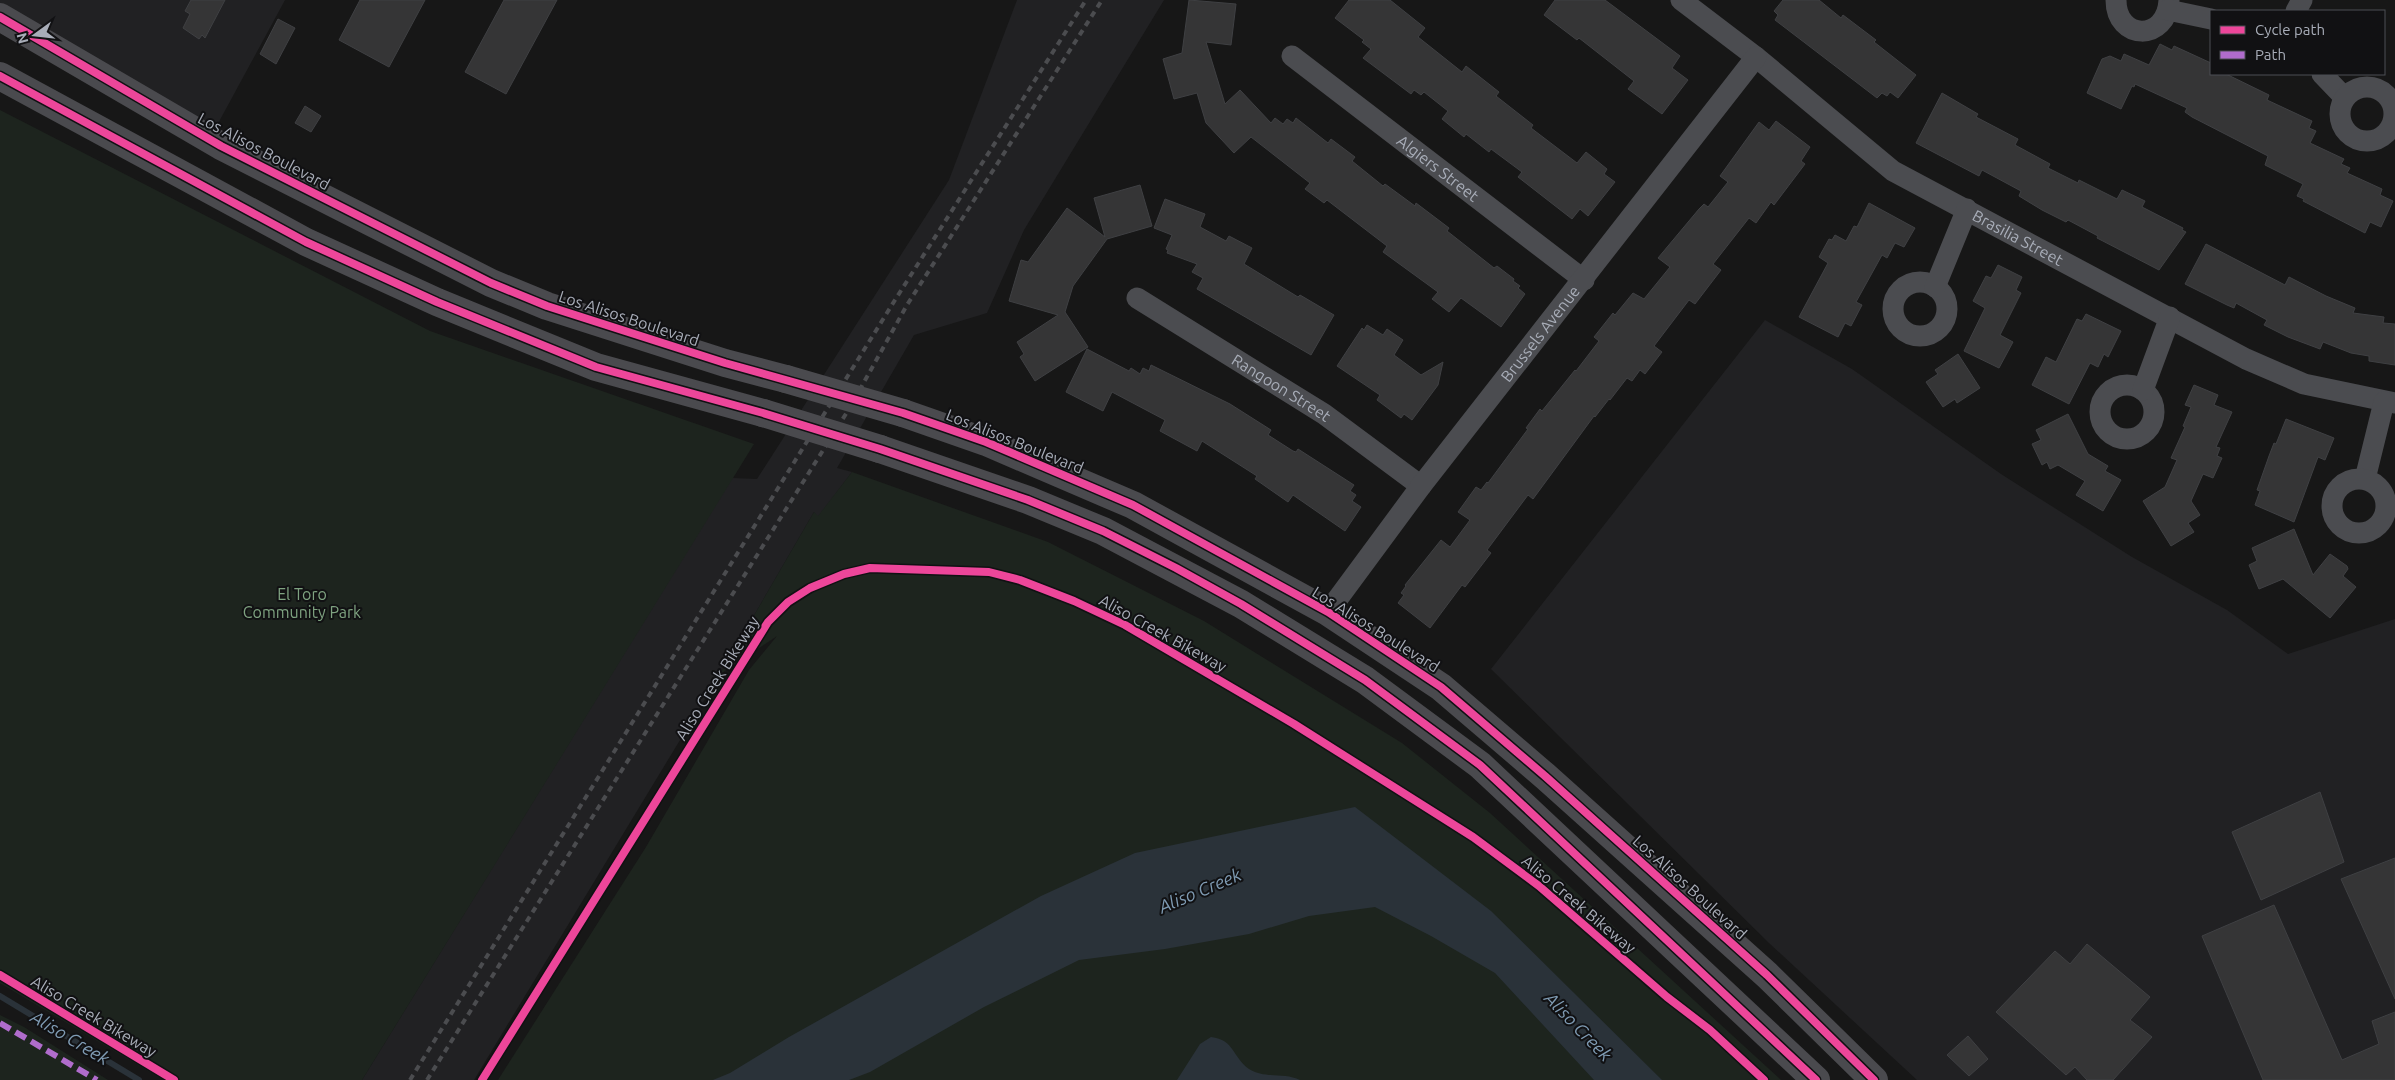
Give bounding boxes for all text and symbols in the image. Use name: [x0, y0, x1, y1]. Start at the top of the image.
north arrow: [10, 10, 60, 60]
legend: [2210, 10, 2385, 75]
text: Cycle path: [2255, 21, 2325, 38]
text: N: [13, 31, 32, 45]
text: Path: [2255, 46, 2286, 63]
street label: Los Alisos Boulevard: [195, 109, 333, 193]
street label: Algiers Street: [1394, 131, 1483, 205]
street label: Brasilia Street: [1970, 206, 2067, 269]
street label: Brussels Avenue: [1497, 282, 1583, 385]
street label: Los Alisos Boulevard: [557, 287, 701, 349]
street label: Rangoon Street: [1229, 350, 1335, 425]
street label: Los Alisos Boulevard: [944, 405, 1086, 477]
street label: Los Alisos Boulevard: [1309, 583, 1443, 675]
park label: El Toro Community Park: [243, 585, 361, 621]
street label: Aliso Creek Bikeway: [1096, 591, 1230, 676]
street label: Aliso Creek Bikeway: [672, 612, 763, 743]
street label: Los Alisos Boulevard: [1630, 831, 1750, 943]
street label: Aliso Creek Bikeway: [1519, 851, 1640, 957]
water label: Aliso Creek: [1154, 863, 1245, 917]
street label: Aliso Creek Bikeway: [28, 971, 160, 1061]
water label: Aliso Creek: [1540, 987, 1617, 1065]
water label: Aliso Creek: [27, 1006, 113, 1070]

